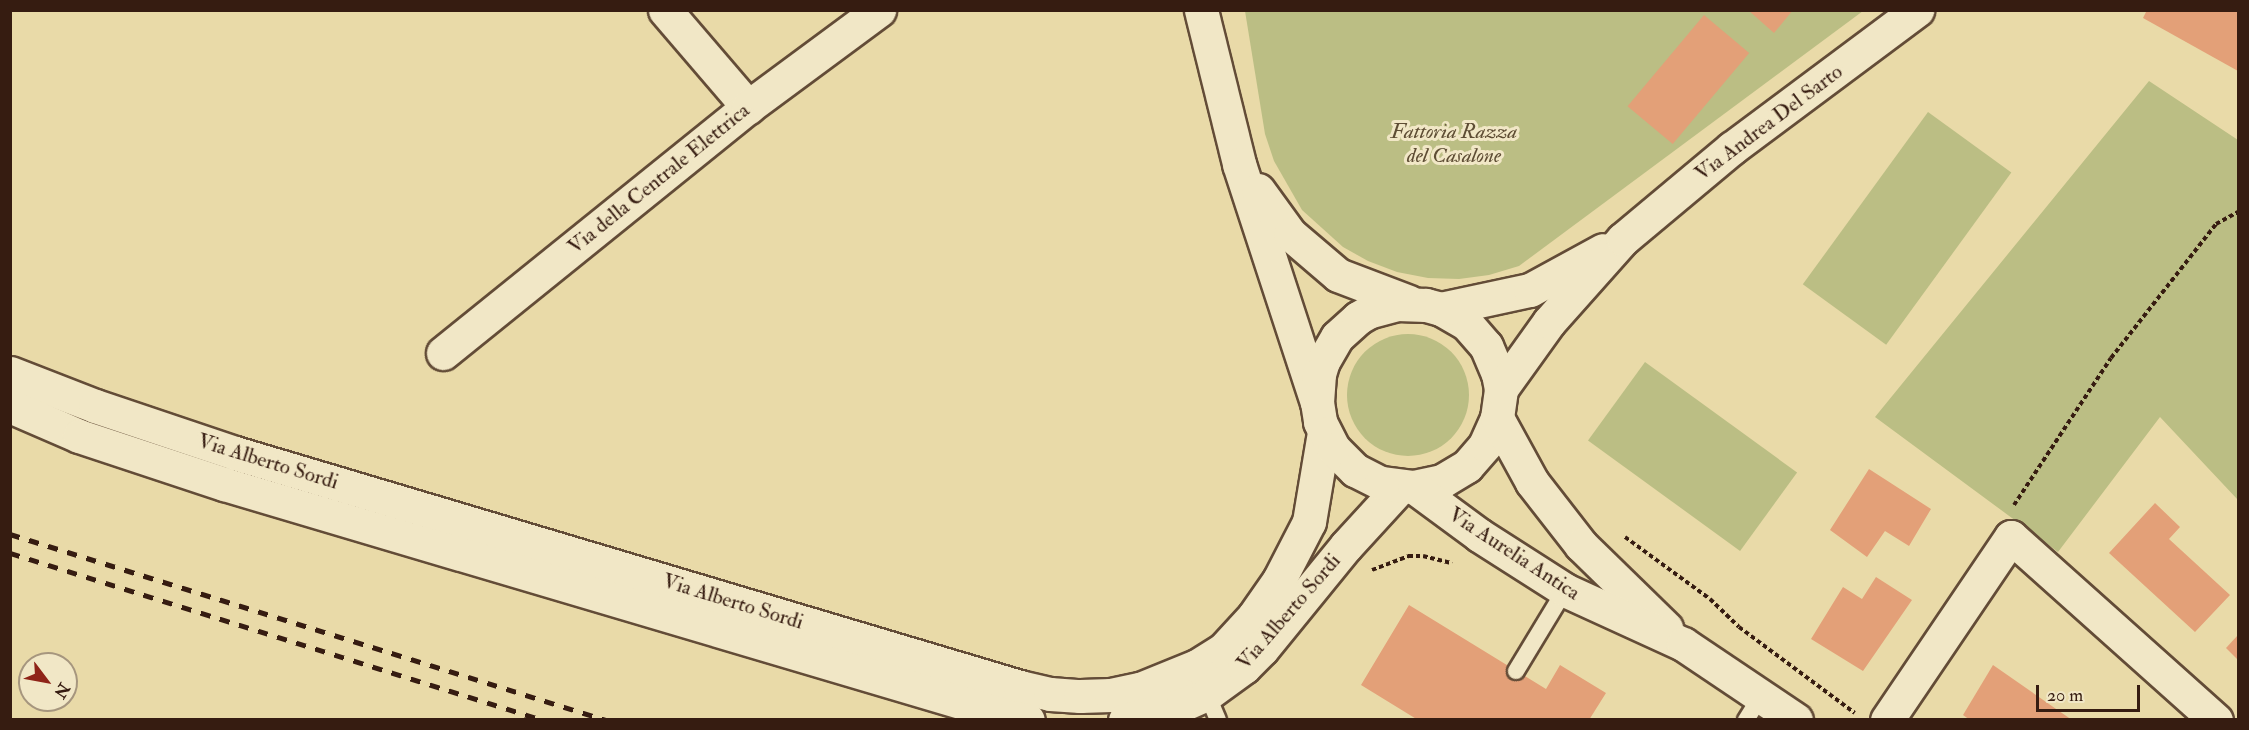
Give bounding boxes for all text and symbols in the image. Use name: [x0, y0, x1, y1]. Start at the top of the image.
street label: Via Andrea Del Sarto: [1690, 59, 1848, 187]
street label: Via della Centrale Elettrica: [563, 98, 755, 260]
park label: Fattoria Razza del Casalone: [1391, 119, 1517, 169]
street label: Via Alberto Sordi: [195, 429, 341, 495]
street label: Via Aurelia Antica: [1444, 502, 1584, 606]
street label: Via Alberto Sordi: [1232, 549, 1346, 675]
street label: Via Alberto Sordi: [660, 569, 806, 635]
north arrow: [18, 652, 78, 712]
scale bar: [2039, 673, 2142, 711]
text: N: [49, 679, 74, 702]
text: 20 m: [2047, 684, 2083, 707]

